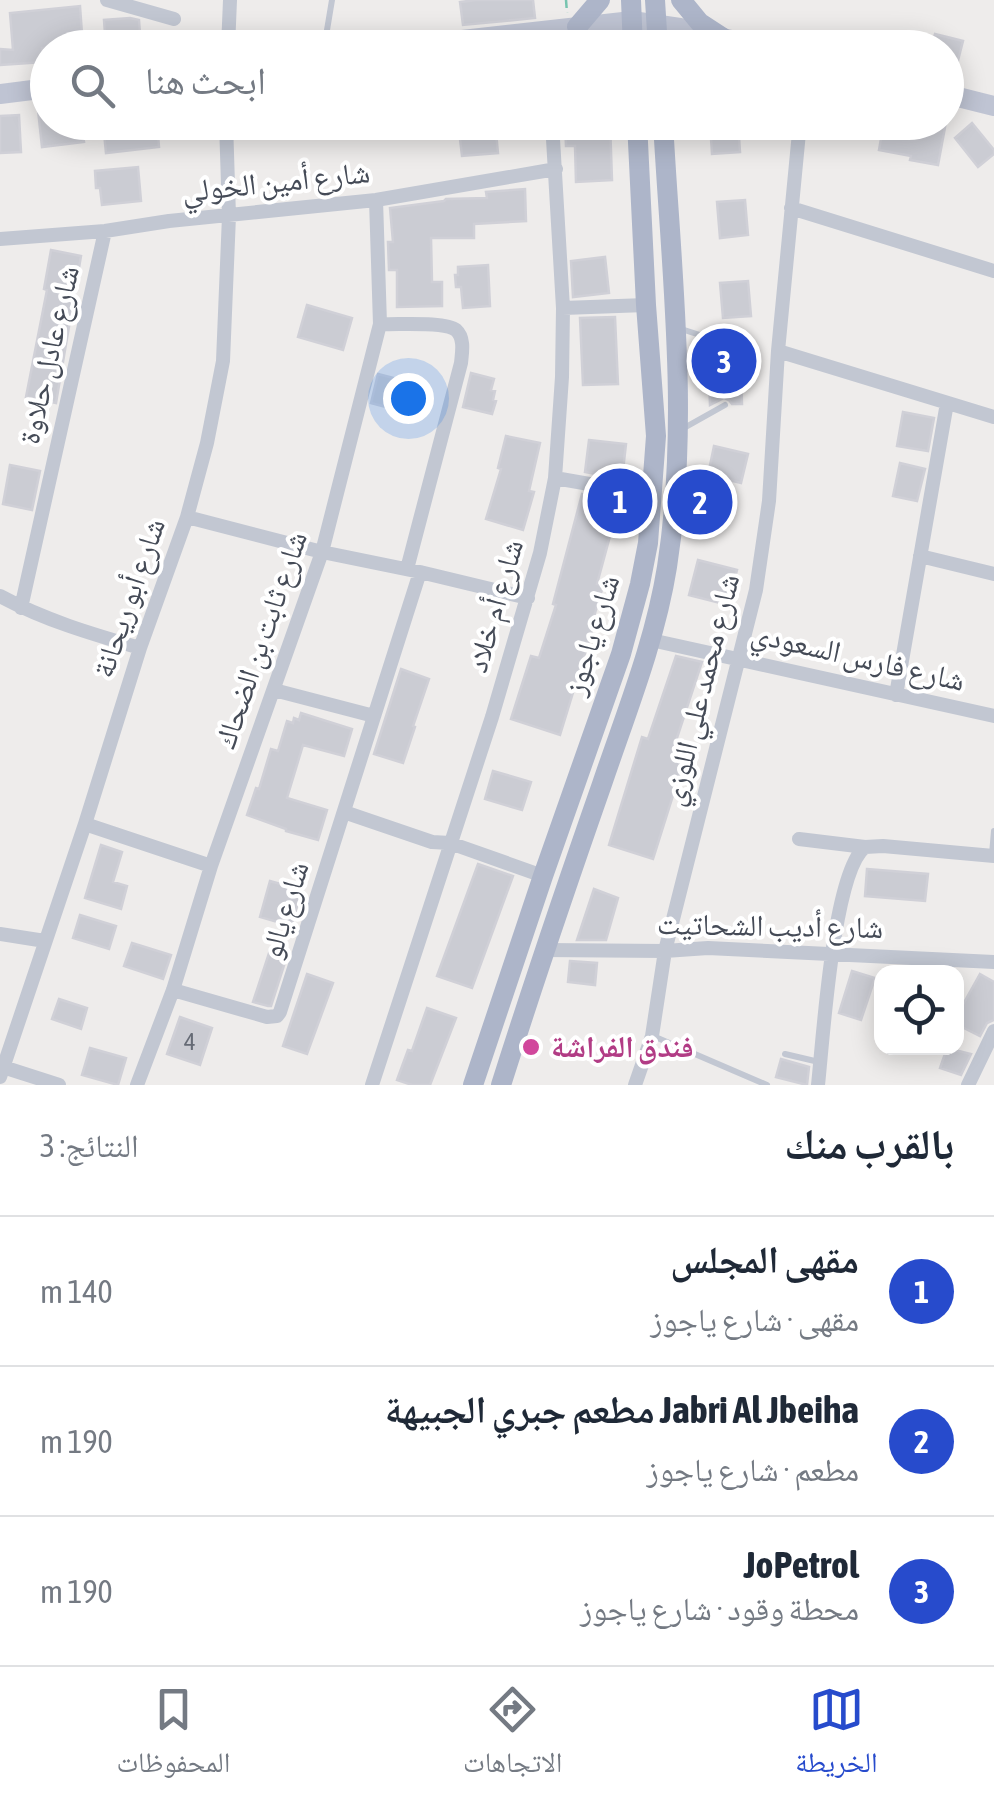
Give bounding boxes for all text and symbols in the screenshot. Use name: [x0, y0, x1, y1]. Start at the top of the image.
search box: [30, 30, 964, 140]
icon: search: [65, 58, 120, 113]
text: ابحث هنا: [145, 59, 266, 102]
street label: شارع أمين الخولي: [180, 154, 372, 215]
street label: شارع عادل حلاوة: [11, 262, 88, 448]
pin: 3: [692, 324, 756, 398]
your location: [383, 373, 434, 424]
pin: 1: [588, 464, 652, 538]
pin: 2: [668, 464, 732, 540]
street label: شارع أبو ريحانة: [84, 514, 174, 683]
street label: شارع ثابت بن الضحاك: [207, 527, 316, 753]
street label: شارع أم خلاد: [458, 535, 532, 677]
street label: شارع محمد علي اللوزي: [655, 570, 753, 811]
street label: شارع ياجوز: [556, 571, 628, 701]
street label: شارع فارس السعودي: [746, 615, 968, 705]
street label: شارع يالو: [253, 857, 318, 963]
street label: شارع أديب الشحاتيت: [657, 905, 883, 947]
map controls: [874, 965, 964, 1055]
button: locate: [874, 965, 964, 1055]
house number: 4: [184, 1027, 196, 1055]
place label: فندق الفراشة: [551, 1029, 694, 1065]
marker: فندق الفراشة: [520, 1036, 542, 1058]
text: بالقرب منك: [784, 1120, 954, 1168]
text: النتائج: 3: [40, 1127, 139, 1164]
text: مقهى المجلس: [670, 1238, 859, 1281]
text: 140 m: [40, 1273, 113, 1310]
text: 1: [914, 1273, 929, 1310]
text: مقهى · شارع ياجوز: [650, 1301, 859, 1338]
text: Jabri Al Jbeiha مطعم جبري الجبيهة: [385, 1388, 859, 1431]
text: 190 m: [40, 1423, 113, 1460]
text: 2: [914, 1423, 929, 1460]
text: مطعم · شارع ياجوز: [647, 1451, 859, 1488]
text: JoPetrol: [743, 1543, 859, 1586]
text: 190 m: [40, 1573, 113, 1610]
text: 3: [914, 1573, 929, 1610]
text: محطة وقود · شارع ياجوز: [580, 1590, 859, 1627]
tab: المحفوظات: [116, 1682, 230, 1790]
tab: الاتجاهات: [463, 1682, 562, 1790]
tab: الخريطة: [795, 1682, 878, 1790]

